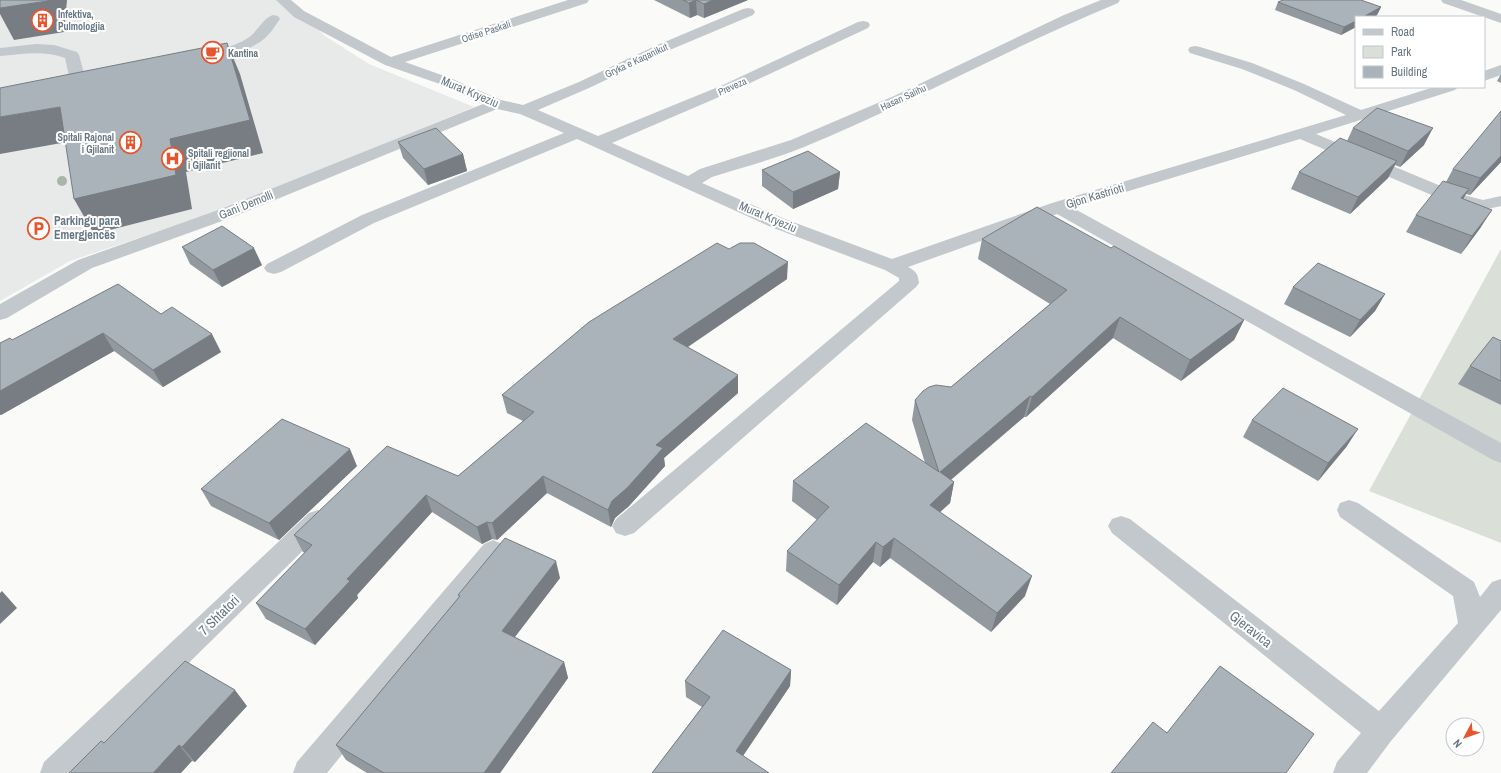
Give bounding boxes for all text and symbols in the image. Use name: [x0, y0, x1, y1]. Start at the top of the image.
building icon: Infektiva, Pulmologjia: [29, 7, 55, 33]
place label: Infektiva, Pulmologjia: [58, 8, 105, 33]
legend: [1355, 16, 1485, 88]
street label: Odise Paskali: [460, 17, 512, 46]
text: Road: [1391, 24, 1415, 40]
cafe icon: Kantina: [200, 40, 226, 66]
street label: Gryka e Kaqanikut: [603, 40, 670, 81]
text: Park: [1391, 44, 1411, 60]
place label: Kantina: [228, 47, 259, 60]
text: Building: [1391, 64, 1428, 80]
street label: Murat Kryeziu: [439, 73, 501, 111]
street label: Preveza: [716, 74, 749, 99]
street label: Hasan Salihu: [878, 81, 928, 114]
building icon: Spitali Rajonal i Gjilanit: [117, 130, 143, 156]
place label: Spitali Rajonal i Gjilanit: [57, 131, 114, 156]
hospital icon: Spitali regjional i Gjilanit: [160, 146, 186, 172]
place label: Spitali regjional i Gjilanit: [188, 147, 249, 172]
street label: Gjon Kastrioti: [1064, 180, 1126, 212]
street label: Gani Demolli: [216, 187, 276, 223]
street label: Murat Kryeziu: [737, 198, 799, 236]
place label: Parkingu para Emergjencës: [54, 213, 120, 243]
parking icon: Parkingu para Emergjencës: [26, 215, 52, 241]
street label: 7 Shtatori: [195, 591, 243, 639]
street label: Gjeravica: [1226, 607, 1276, 652]
north arrow: [1445, 717, 1485, 757]
text: N: [1450, 737, 1465, 751]

